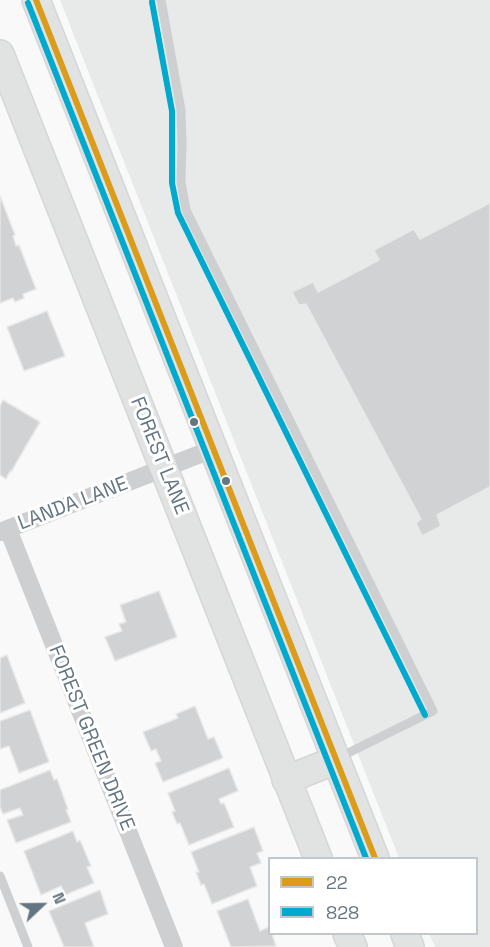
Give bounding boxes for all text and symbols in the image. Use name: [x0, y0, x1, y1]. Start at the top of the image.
street label: FOREST LANE: [125, 394, 193, 518]
unlabelled marker: [188, 416, 200, 428]
street label: LANDA LANE: [15, 472, 131, 536]
unlabelled marker: [220, 475, 232, 487]
street label: FOREST GREEN DRIVE: [43, 642, 139, 834]
legend: [268, 857, 478, 935]
text: 22: [326, 871, 348, 894]
north arrow: [12, 875, 72, 935]
text: N: [47, 889, 71, 907]
text: 828: [326, 901, 359, 924]

